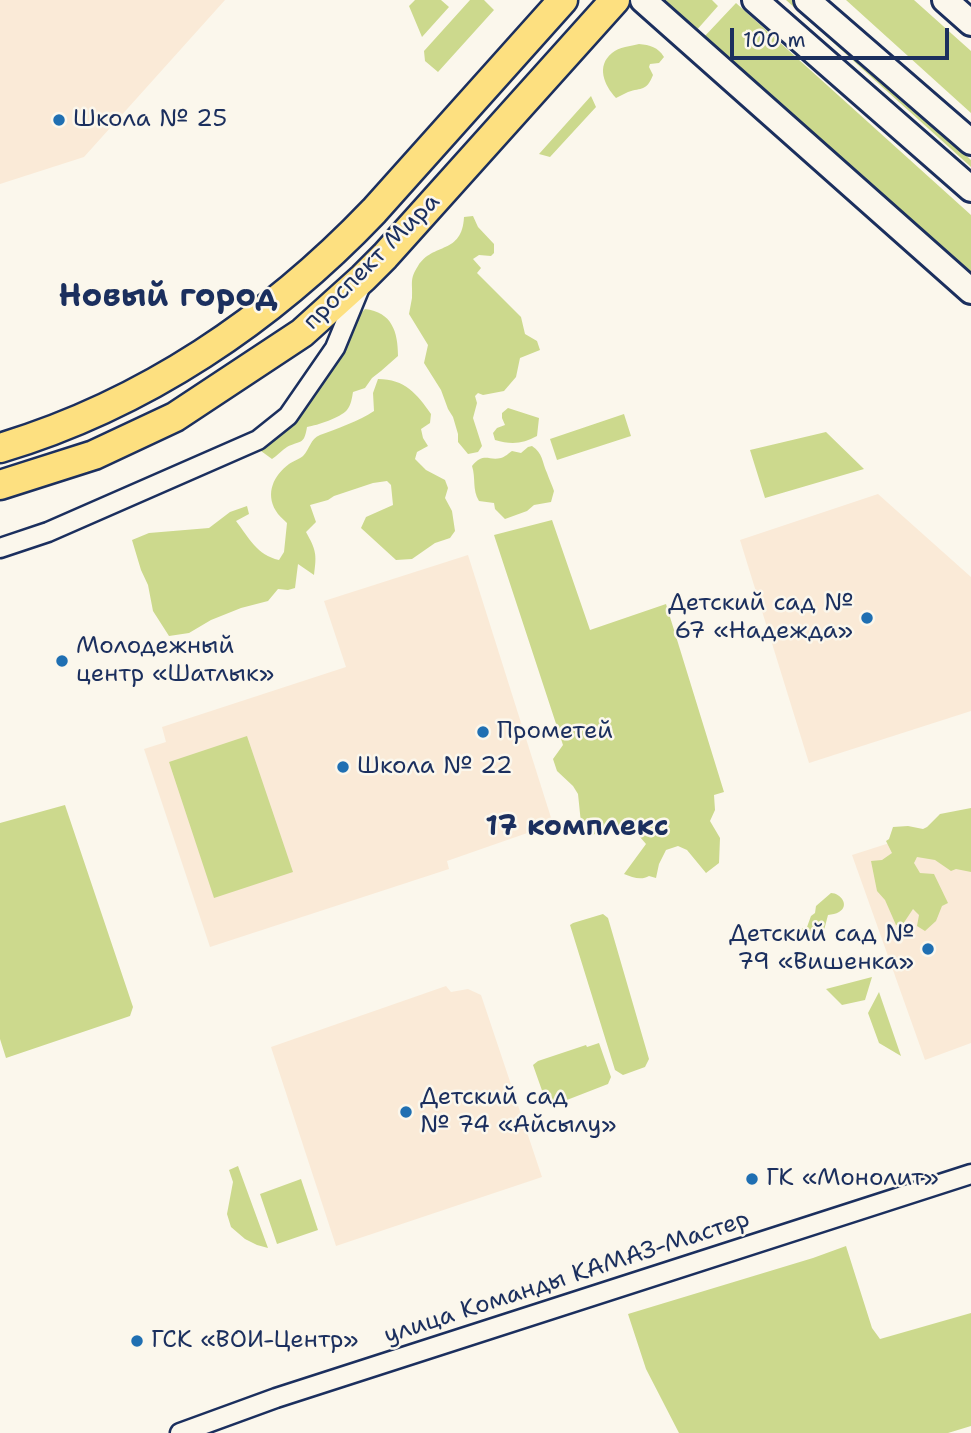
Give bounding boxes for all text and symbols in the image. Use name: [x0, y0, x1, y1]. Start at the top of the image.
scale bar: [733, 14, 952, 58]
text: 100 m: [743, 26, 806, 54]
place label: Школа № 25: [73, 106, 227, 134]
marker: Школа № 25: [51, 112, 67, 128]
street label: проспект Мира: [298, 188, 446, 336]
district label: Новый город: [59, 279, 277, 317]
place label: Детский сад № 67 «Надежда»: [668, 590, 853, 646]
marker: Детский сад № 67 «Надежда»: [859, 610, 875, 626]
place label: Молодежный центр «Шатлык»: [76, 633, 274, 689]
marker: Молодежный центр «Шатлык»: [54, 653, 70, 669]
place label: Прометей: [497, 718, 613, 746]
marker: Прометей: [475, 724, 491, 740]
place label: Школа № 22: [357, 753, 513, 781]
marker: Школа № 22: [335, 759, 351, 775]
district label: 17 комплекс: [485, 811, 669, 845]
place label: Детский сад № 79 «Вишенка»: [729, 921, 914, 977]
marker: Детский сад № 79 «Вишенка»: [920, 941, 936, 957]
place label: Детский сад № 74 «Айсылу»: [420, 1084, 616, 1140]
marker: Детский сад № 74 «Айсылу»: [398, 1104, 414, 1120]
place label: ГК «Монолит»: [766, 1165, 939, 1193]
marker: ГК «Монолит»: [744, 1171, 760, 1187]
street label: улица Команды КАМАЗ-Мастер: [381, 1205, 753, 1351]
place label: ГСК «ВОИ-Центр»: [151, 1327, 359, 1355]
marker: ГСК «ВОИ-Центр»: [129, 1333, 145, 1349]

